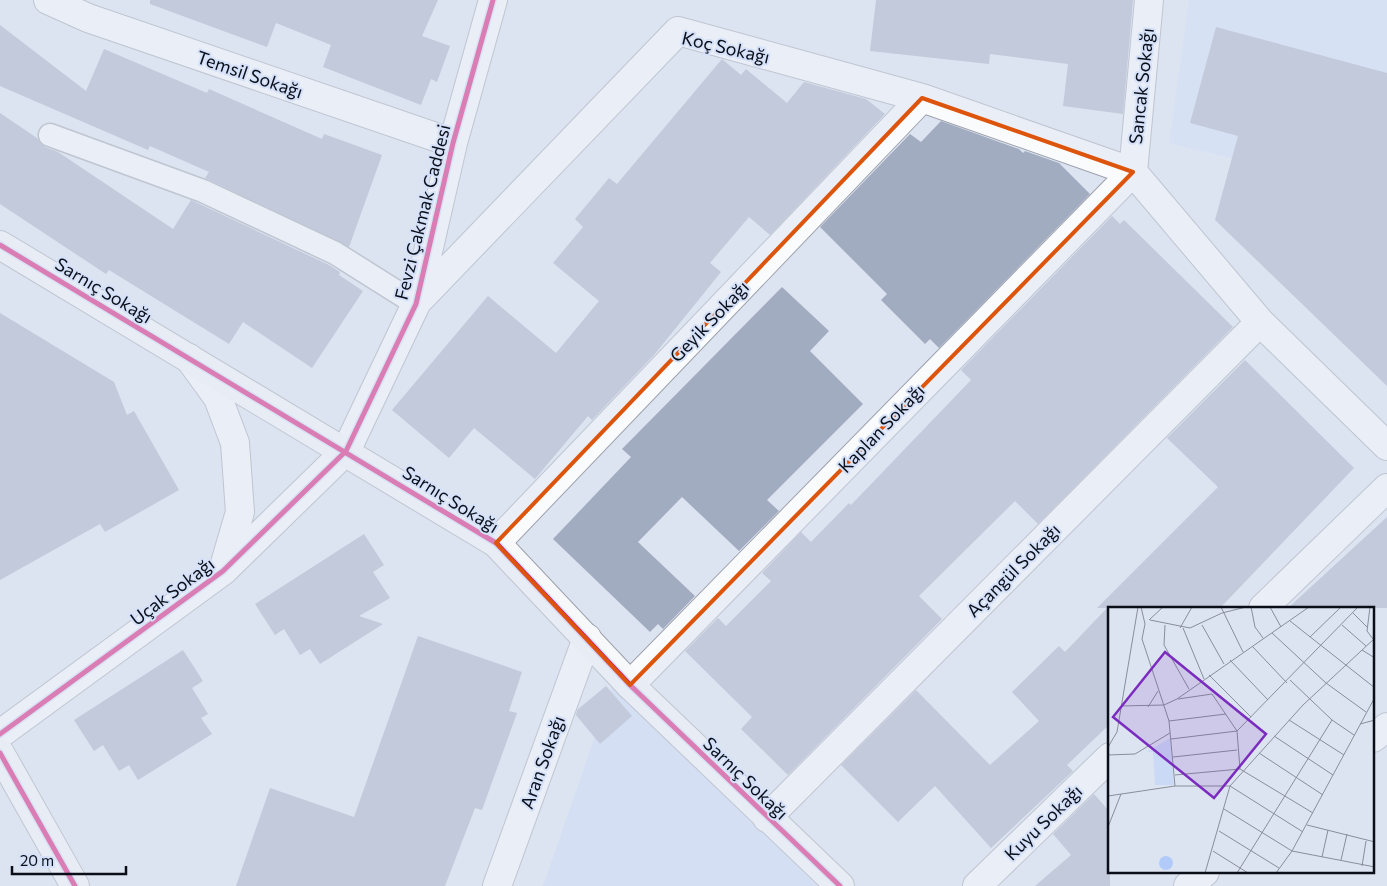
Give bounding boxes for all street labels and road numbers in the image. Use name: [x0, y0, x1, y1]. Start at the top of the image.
street label: Koç Sokağı: [680, 26, 772, 68]
street label: Sancak Sokağı: [1124, 27, 1158, 145]
street label: Temsil Sokağı: [194, 46, 306, 102]
street label: Fevzi Çakmak Caddesi: [390, 122, 454, 302]
street label: Sarnıç Sokağı: [51, 252, 157, 328]
street label: Geyik Sokağı: [665, 276, 753, 366]
street label: Kaplan Sokağı: [833, 379, 929, 477]
street label: Sarnıç Sokağı: [399, 461, 503, 537]
street label: Açangül Sokağı: [962, 519, 1064, 621]
street label: Uçak Sokağı: [126, 552, 218, 630]
street label: Aran Sokağı: [515, 712, 569, 812]
street label: Sarnıç Sokağı: [699, 732, 793, 824]
street label: Kuyu Sokağı: [1000, 779, 1086, 865]

